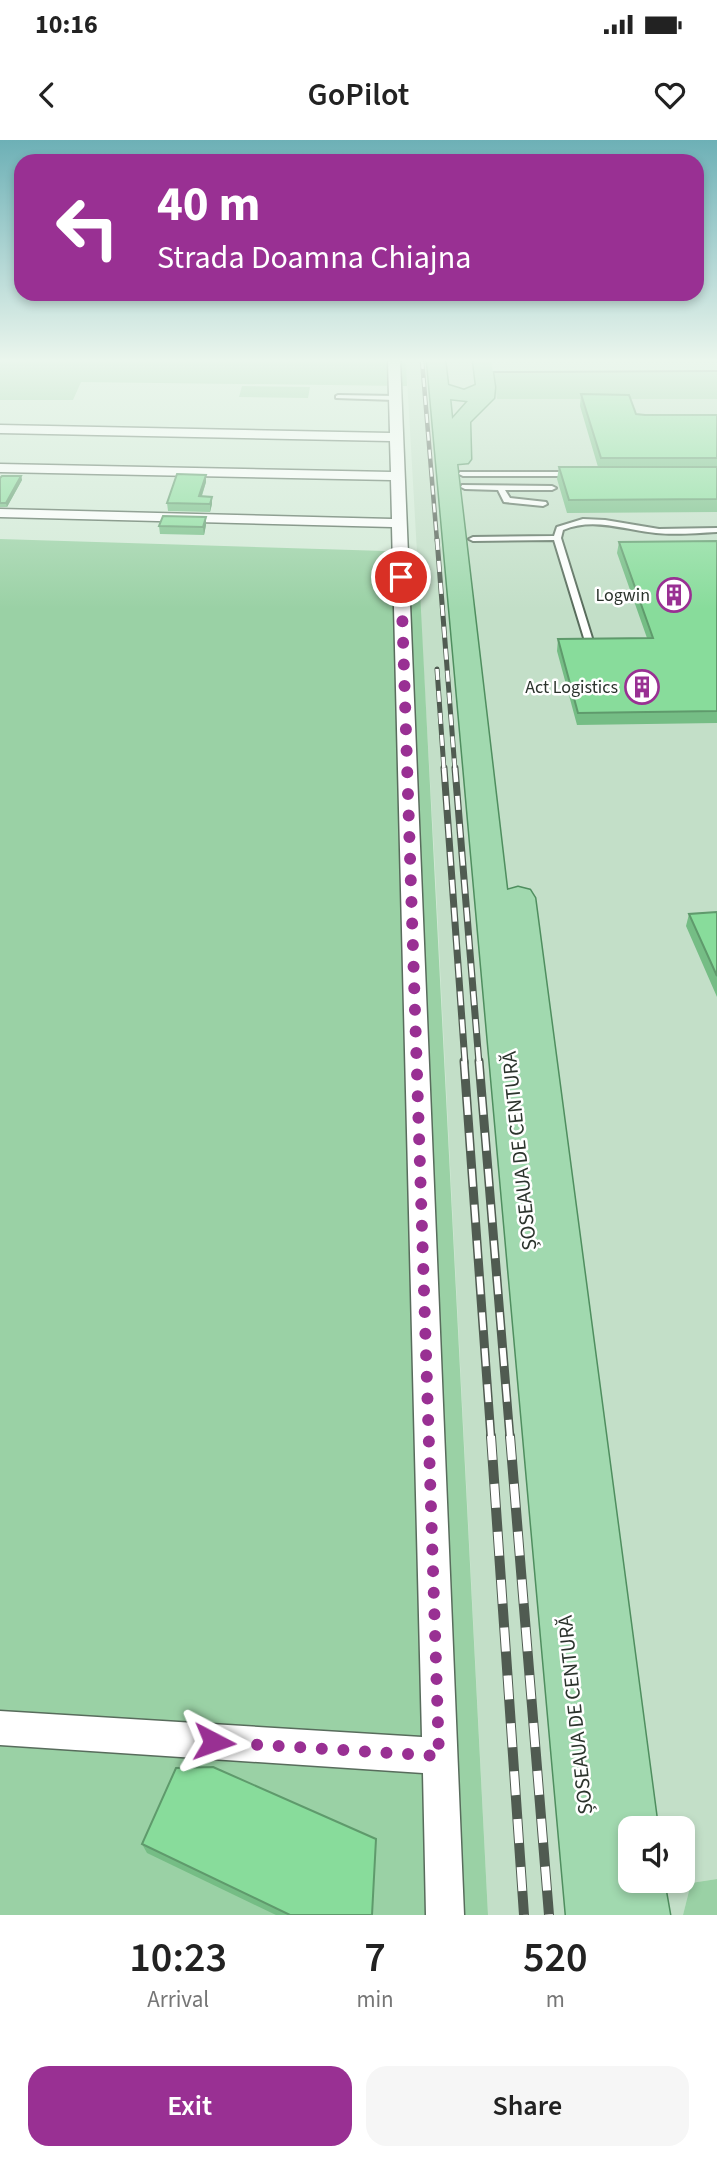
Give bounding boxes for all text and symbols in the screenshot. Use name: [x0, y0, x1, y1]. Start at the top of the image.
text: 10:16: [35, 6, 98, 43]
text: GoPilot: [308, 72, 409, 118]
icon: back: [28, 76, 66, 114]
icon: heart: [651, 76, 689, 114]
text: 40 m: [157, 170, 261, 240]
icon: left: [42, 182, 133, 273]
text: Strada Doamna Chiajna: [157, 235, 471, 281]
pin: [371, 547, 431, 607]
icon: arrive: [382, 558, 420, 596]
building icon: Logwin: [655, 576, 693, 614]
place label: Logwin: [595, 583, 650, 608]
building icon: Act Logistics: [623, 668, 661, 706]
place label: Act Logistics: [525, 675, 618, 700]
street label: ȘOSEAUA DE CENTURĂ: [494, 1049, 544, 1252]
street label: ȘOSEAUA DE CENTURĂ: [550, 1613, 600, 1816]
position arrow: [177, 1705, 251, 1779]
map controls: [618, 1816, 695, 1893]
button: sound: [618, 1816, 695, 1893]
text: 10:23: [129, 1928, 227, 1988]
text: 7: [364, 1928, 386, 1988]
text: 520: [523, 1928, 588, 1988]
text: Arrival: [147, 1983, 209, 2016]
text: min: [356, 1983, 394, 2016]
text: m: [546, 1983, 565, 2016]
button: Exit: [28, 2066, 352, 2146]
button: Share: [366, 2066, 689, 2146]

